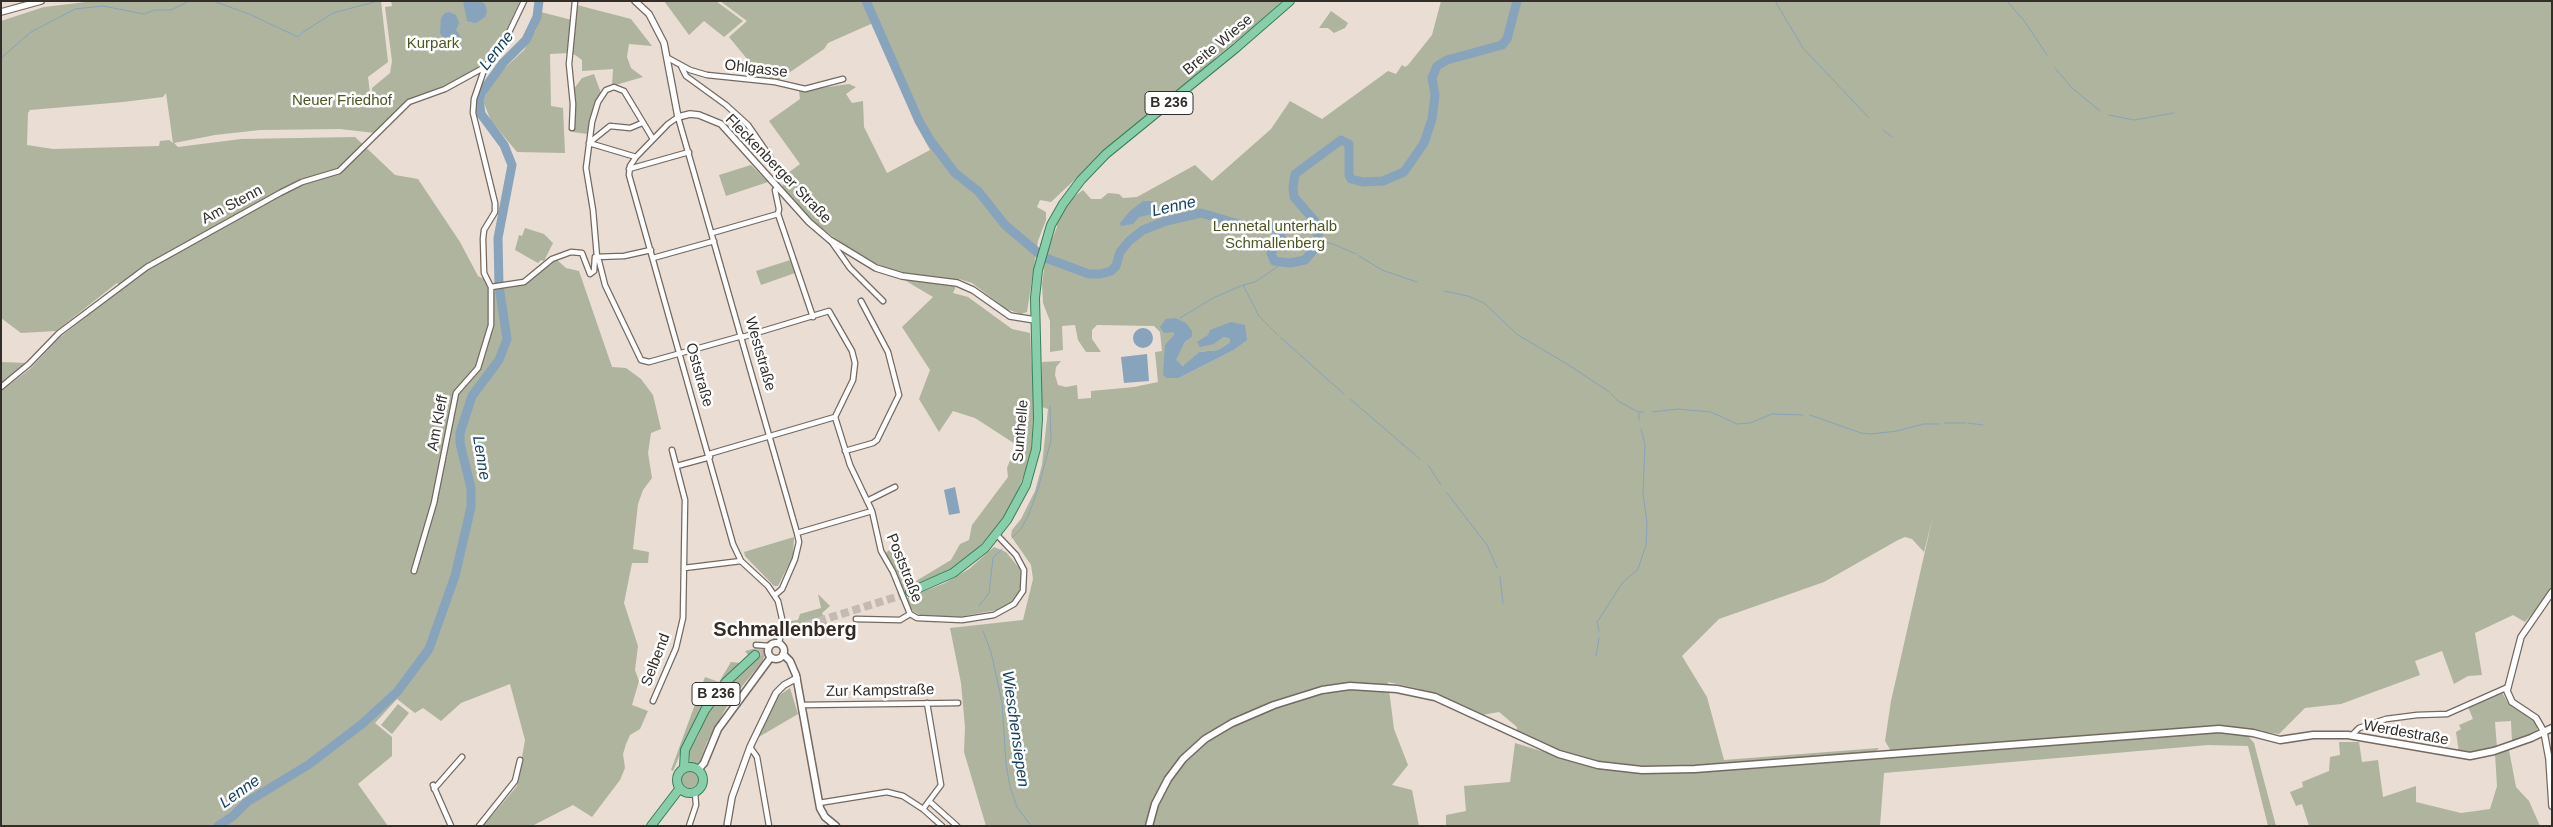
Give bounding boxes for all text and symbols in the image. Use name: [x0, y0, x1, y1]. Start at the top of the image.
street label: Breite Wiese: [1180, 11, 1256, 79]
water label: Lenne: [476, 28, 518, 74]
park label: Kurpark: [407, 35, 459, 53]
street label: Ohlgasse: [723, 56, 789, 82]
park label: Neuer Friedhof: [292, 92, 392, 110]
road number: B 236: [1145, 92, 1193, 115]
street label: Fleckenberger Straße: [721, 111, 835, 227]
street label: Am Stenn: [199, 182, 265, 228]
water label: Lenne: [1150, 193, 1198, 221]
park label: Lennetal unterhalb Schmallenberg: [1213, 218, 1337, 253]
street label: Weststraße: [741, 315, 779, 393]
street label: Oststraße: [681, 341, 717, 409]
street label: Am Kleff: [424, 394, 452, 452]
street label: Sunthelle: [1009, 399, 1033, 463]
water label: Lenne: [468, 435, 494, 481]
street label: Poststraße: [882, 531, 926, 605]
district label: Schmallenberg: [713, 618, 857, 642]
street label: Selbend: [638, 631, 674, 689]
water label: Wieschensiepen: [997, 670, 1033, 788]
street label: Zur Kampstraße: [826, 681, 934, 701]
road number: B 236: [692, 682, 740, 706]
street label: Werdestraße: [2362, 717, 2450, 749]
water label: Lenne: [216, 771, 264, 813]

